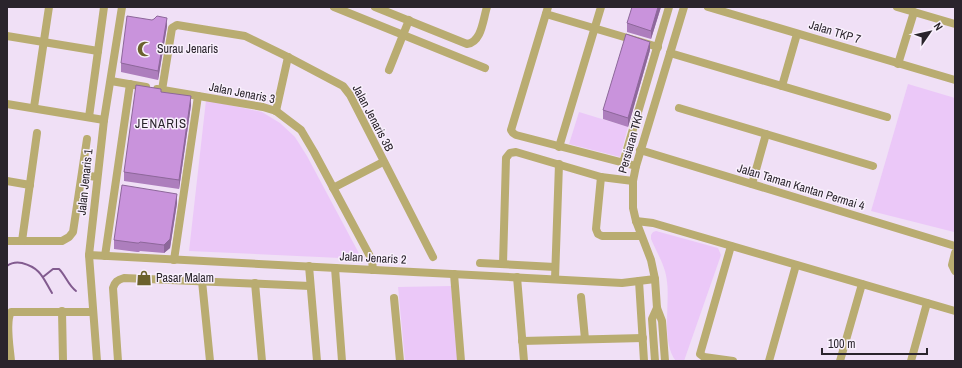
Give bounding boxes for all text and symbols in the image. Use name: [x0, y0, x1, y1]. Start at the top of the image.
north arrow: [910, 12, 950, 52]
street label: Jalan TKP 7: [807, 17, 863, 48]
text: N: [931, 20, 946, 33]
mosque icon: Surau Jenaris: [136, 40, 154, 58]
place label: Surau Jenaris: [157, 41, 218, 57]
street label: Jalan Jenaris 3: [208, 79, 276, 107]
street label: Jalan Jenaris 3B: [349, 82, 397, 154]
street label: Persiaran TKP: [614, 108, 648, 175]
district label: JENARIS: [135, 115, 187, 132]
street label: Jalan Jenaris 1: [74, 147, 96, 216]
street label: Jalan Taman Kantan Permai 4: [735, 160, 867, 214]
street label: Jalan Jenaris 2: [339, 248, 407, 268]
shop icon: Pasar Malam: [135, 269, 153, 287]
place label: Pasar Malam: [156, 270, 214, 286]
scale bar: [822, 330, 927, 356]
text: 100 m: [828, 336, 855, 352]

